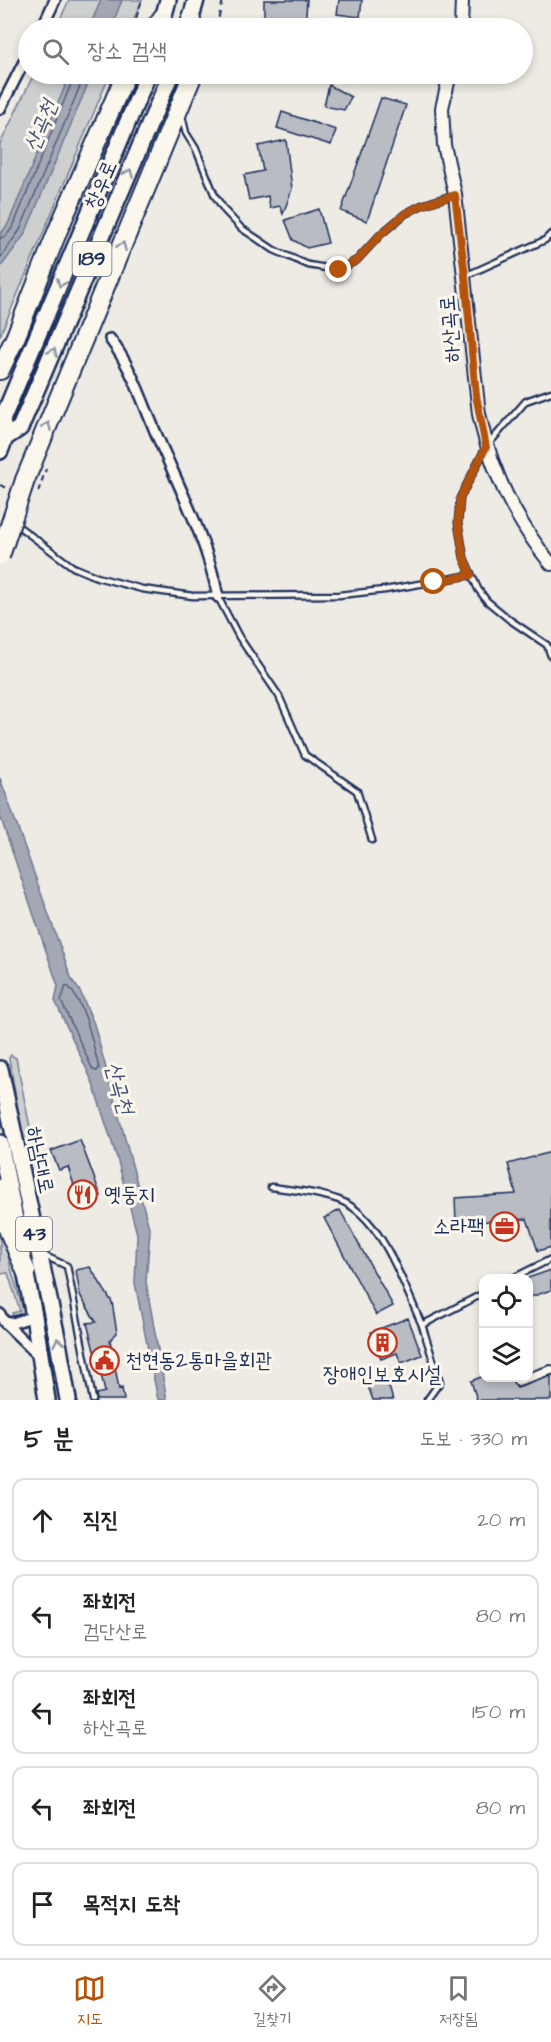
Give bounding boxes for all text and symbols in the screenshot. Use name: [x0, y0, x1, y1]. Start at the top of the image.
search box: [18, 18, 533, 84]
icon: search: [39, 35, 72, 68]
text: 장소 검색: [87, 36, 167, 67]
water label: 산곡천: [17, 93, 66, 156]
street label: 창우로: [78, 156, 124, 214]
one-way arrow: [122, 168, 134, 179]
one-way arrow: [115, 241, 127, 252]
road number: 189: [72, 242, 112, 276]
route end: [325, 256, 351, 282]
one-way arrow: [56, 276, 68, 287]
street label: 하산곡로: [433, 294, 467, 364]
one-way arrow: [46, 348, 58, 359]
one-way arrow: [40, 421, 52, 432]
route start: [420, 568, 446, 594]
water label: 산곡천: [97, 1058, 142, 1120]
street label: 하남대로: [19, 1124, 61, 1196]
restaurant icon: 옛둥지: [67, 1178, 99, 1210]
place label: 옛둥지: [104, 1180, 155, 1209]
office icon: 소라팩: [489, 1210, 521, 1242]
place label: 소라팩: [433, 1212, 484, 1241]
road number: 43: [16, 1217, 52, 1251]
map controls: [479, 1274, 533, 1382]
button: locate: [479, 1274, 533, 1328]
building icon: 장애인보호시설: [366, 1327, 398, 1359]
button: layers: [479, 1328, 533, 1382]
one-way arrow: [52, 1338, 65, 1348]
public building icon: 천현동2통마을회관: [88, 1344, 120, 1376]
place label: 천현동2통마을회관: [125, 1346, 272, 1375]
place label: 장애인보호시설: [323, 1360, 441, 1389]
text: 5 분: [24, 1421, 74, 1457]
text: 도보 · 330 m: [419, 1425, 527, 1453]
icon: ahead: [26, 1504, 59, 1537]
text: 직진: [83, 1505, 118, 1536]
text: 20 m: [477, 1506, 525, 1534]
text: 좌회전: [83, 1587, 136, 1618]
icon: left: [26, 1600, 59, 1633]
text: 80 m: [476, 1602, 525, 1630]
text: 검단산로: [83, 1618, 147, 1646]
text: 좌회전: [83, 1683, 136, 1714]
icon: left: [26, 1696, 59, 1729]
text: 150 m: [472, 1698, 525, 1726]
text: 하산곡로: [83, 1714, 147, 1742]
icon: left: [26, 1792, 59, 1825]
text: 좌회전: [83, 1793, 136, 1824]
text: 80 m: [476, 1794, 525, 1822]
icon: arrive: [26, 1888, 59, 1921]
text: 목적지 도착: [83, 1889, 180, 1920]
tab: 지도: [73, 1972, 106, 2030]
tab: 길찾기: [253, 1972, 292, 2030]
tab: 저장됨: [439, 1972, 478, 2030]

